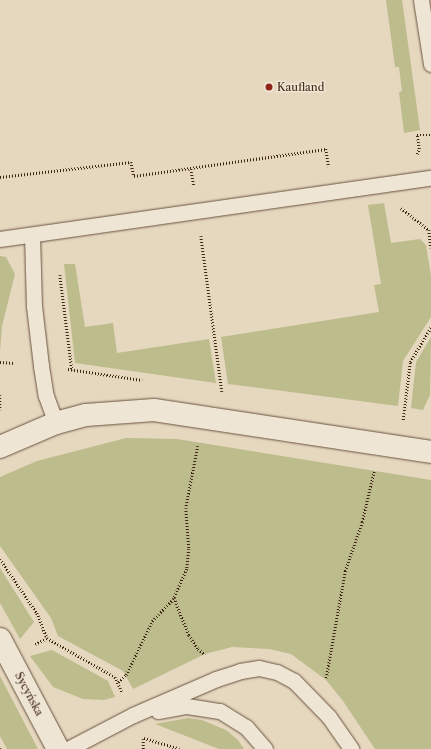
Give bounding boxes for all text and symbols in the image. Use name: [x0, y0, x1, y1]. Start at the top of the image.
place label: Kaufland: [277, 80, 324, 94]
marker: Kaufland: [264, 82, 274, 92]
street label: Sycyńska: [12, 670, 46, 718]

